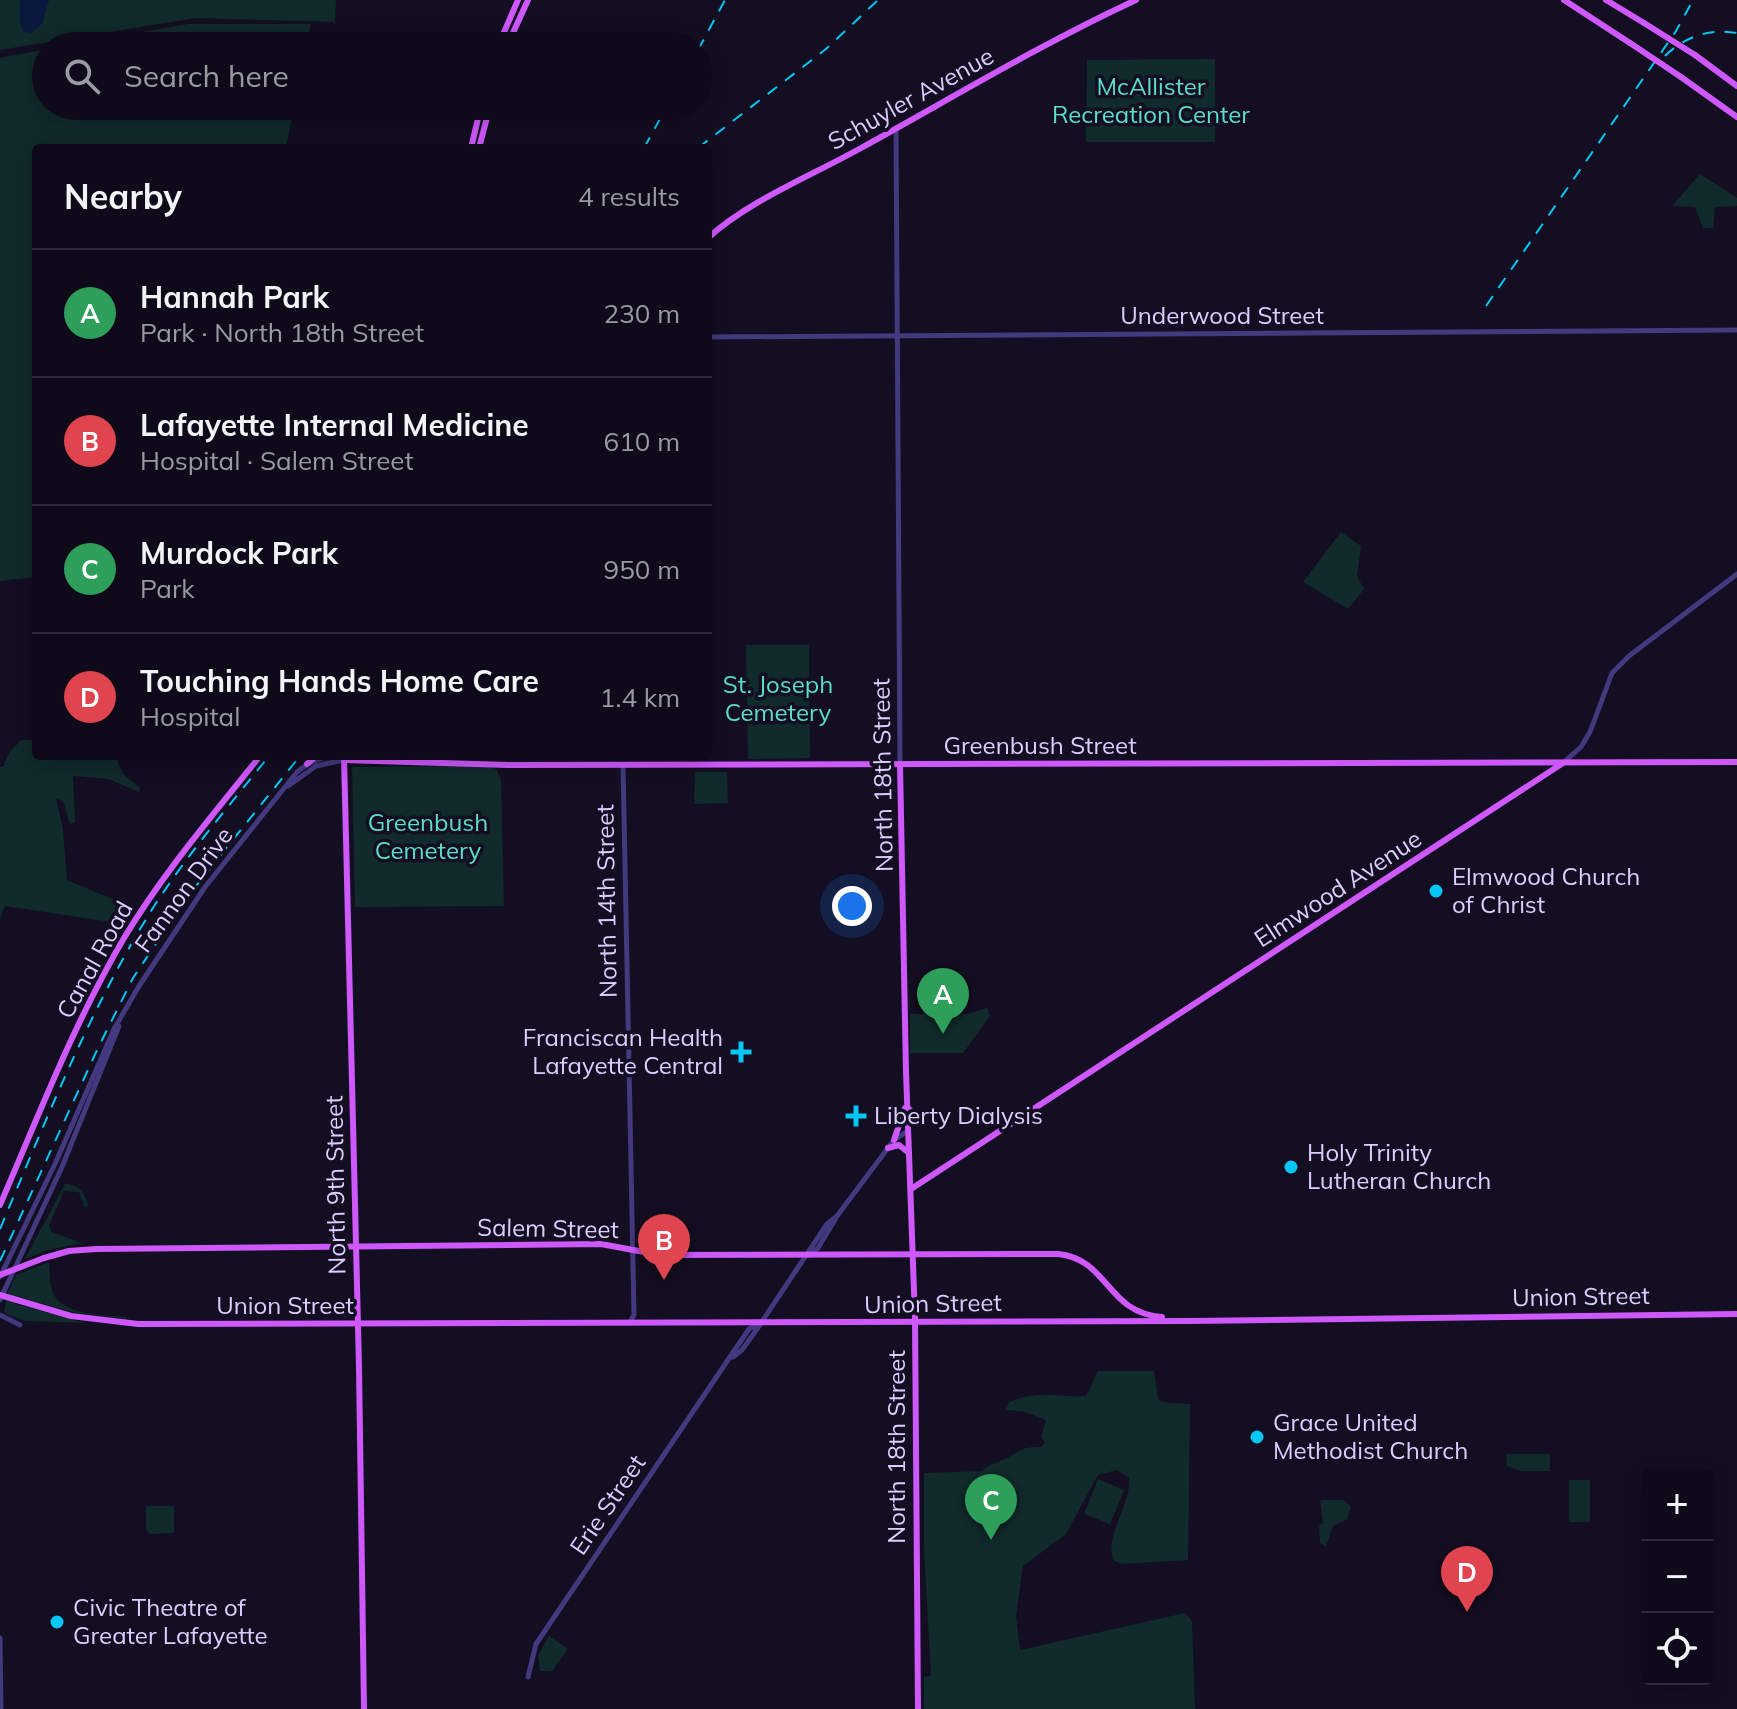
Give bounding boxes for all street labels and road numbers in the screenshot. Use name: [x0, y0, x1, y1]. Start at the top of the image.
street label: Schuyler Avenue: [822, 40, 999, 156]
street label: Underwood Street: [1120, 300, 1324, 330]
street label: North 18th Street: [865, 678, 899, 872]
street label: Greenbush Street: [943, 730, 1137, 760]
street label: North 14th Street: [589, 804, 623, 998]
street label: Fannon Drive: [128, 821, 239, 958]
street label: Elmwood Avenue: [1248, 823, 1427, 953]
street label: Canal Road: [50, 896, 139, 1024]
street label: North 9th Street: [318, 1095, 352, 1275]
street label: Salem Street: [477, 1212, 619, 1244]
street label: Union Street: [1512, 1280, 1650, 1312]
street label: Union Street: [864, 1287, 1002, 1319]
street label: Union Street: [216, 1290, 354, 1320]
street label: North 18th Street: [881, 1350, 911, 1544]
street label: Erie Street: [563, 1449, 652, 1560]

